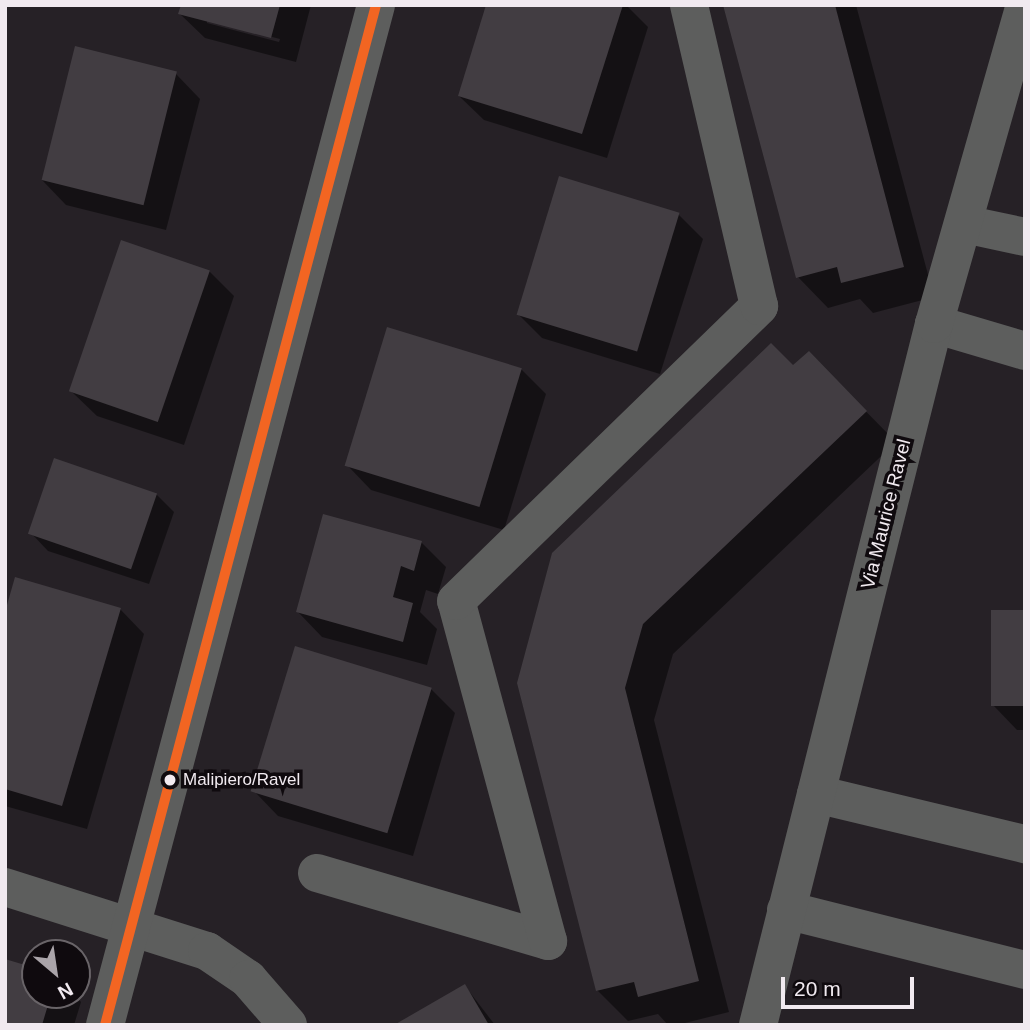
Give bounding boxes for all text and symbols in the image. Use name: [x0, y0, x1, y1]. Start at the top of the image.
street label: Via Maurice Ravel: [856, 437, 916, 591]
place label: Malipiero/Ravel: [183, 770, 300, 790]
marker: Malipiero/Ravel: [163, 773, 177, 787]
north arrow: [21, 939, 91, 1009]
scale bar: [785, 964, 918, 1008]
text: 20 m: [794, 977, 841, 1000]
text: N: [54, 979, 77, 1004]

